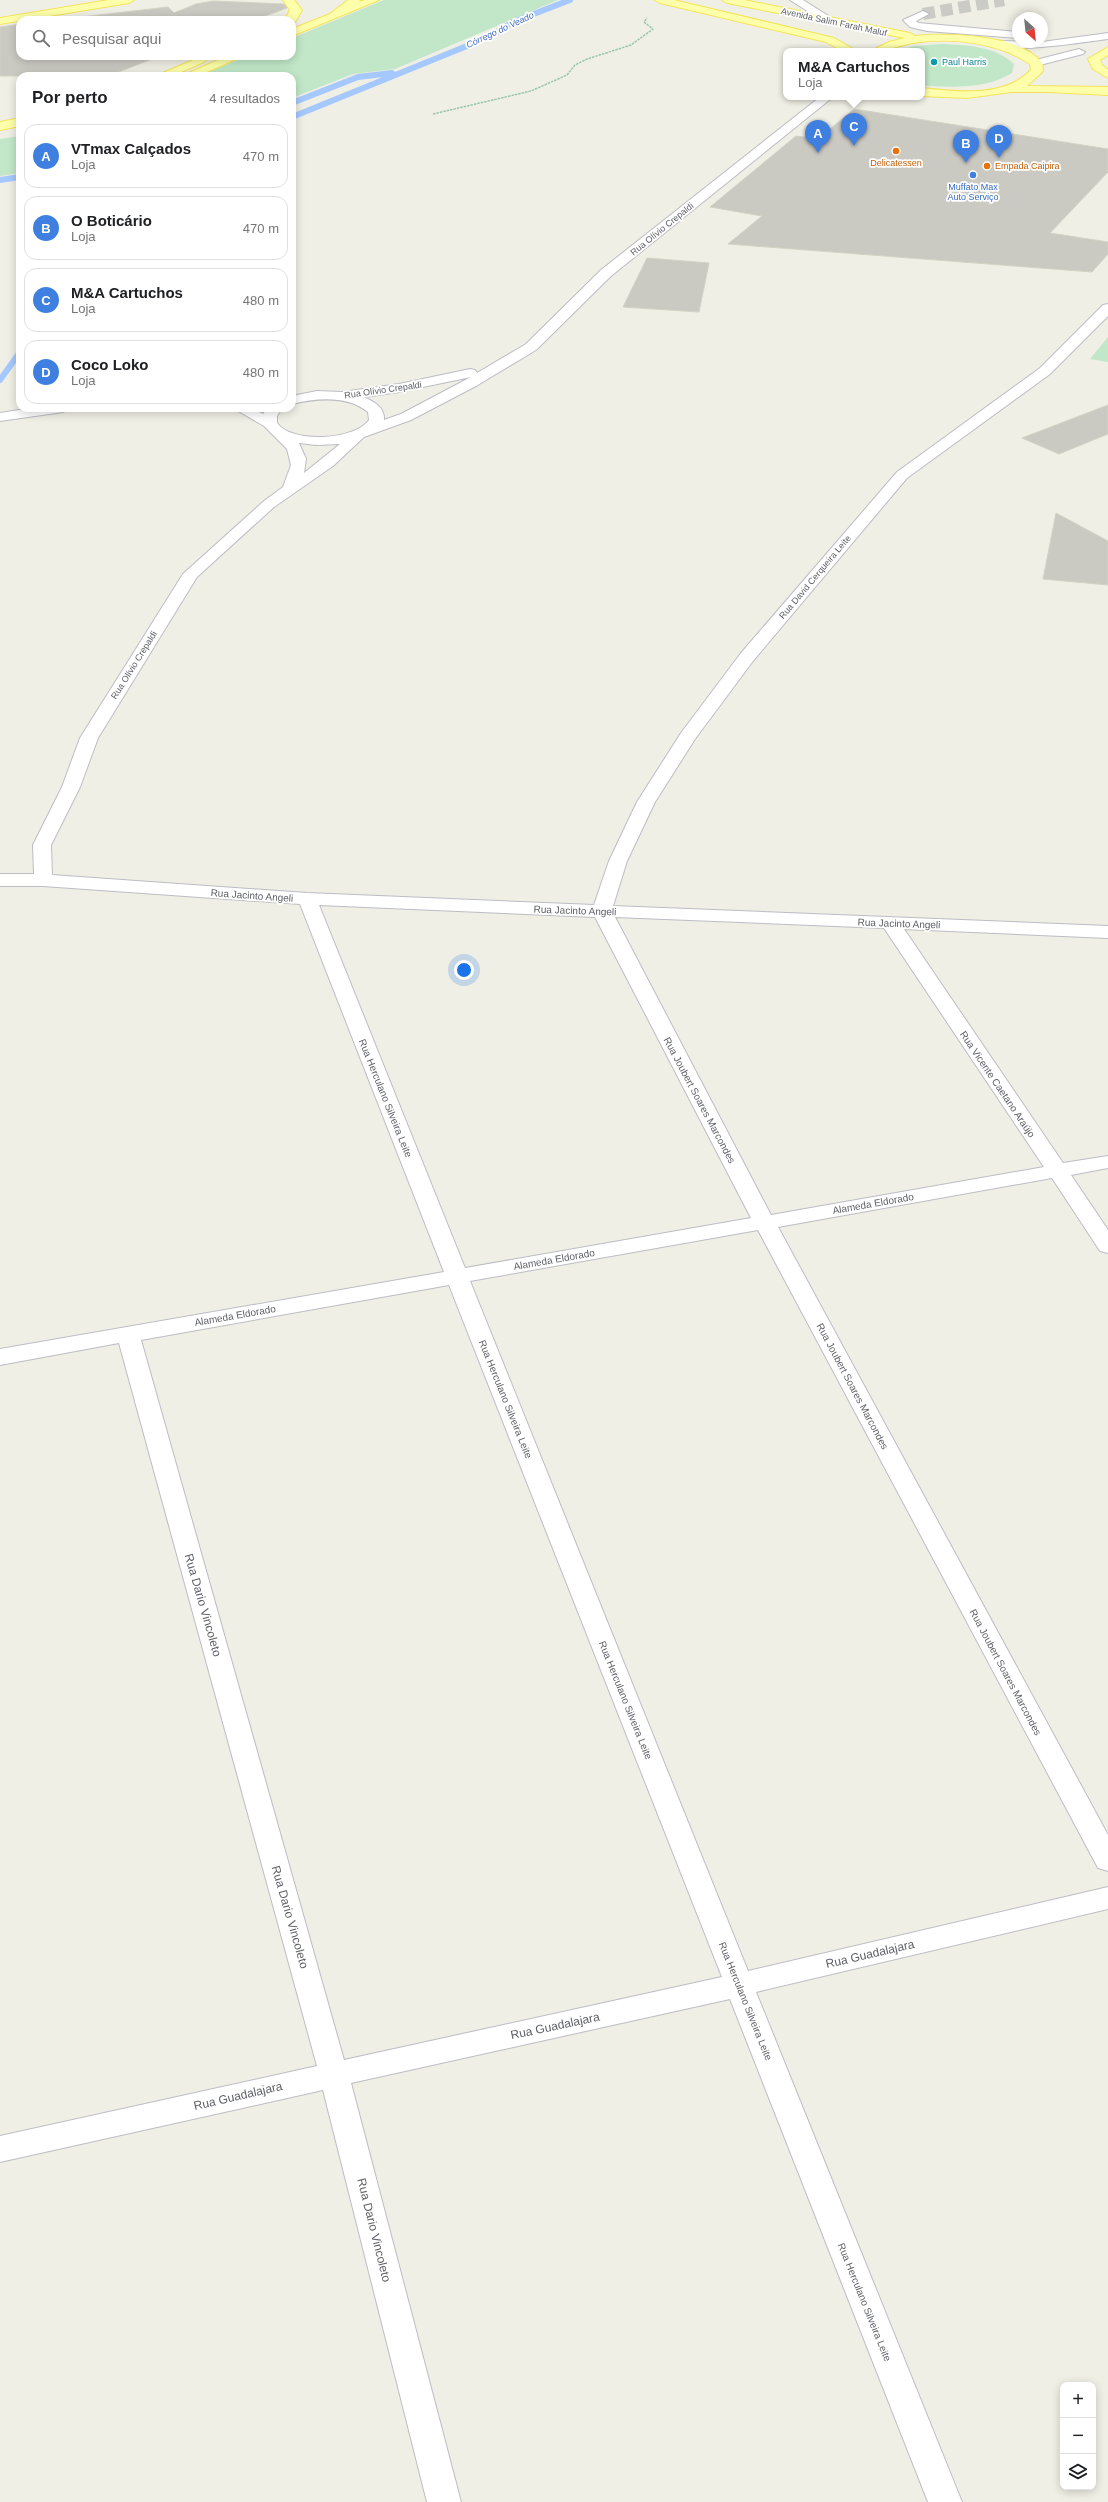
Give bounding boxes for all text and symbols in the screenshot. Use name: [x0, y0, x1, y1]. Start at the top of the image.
street label: Avenida Salim Farah Maluf: [780, 6, 888, 38]
water label: Córrego do Veado: [465, 10, 535, 50]
north arrow: [1012, 12, 1048, 48]
search box: [16, 16, 296, 60]
icon: search: [30, 27, 52, 49]
text: Pesquisar aqui: [62, 30, 161, 47]
popup: [783, 48, 925, 100]
marker: Paul Harris: [929, 57, 939, 67]
place label: Paul Harris: [942, 57, 987, 67]
text: M&A Cartuchos: [798, 58, 910, 75]
text: Loja: [798, 75, 823, 90]
text: Por perto: [32, 88, 108, 107]
text: 4 resultados: [209, 91, 280, 106]
pin: C: [841, 113, 867, 146]
pin: A: [805, 120, 831, 153]
pin: D: [986, 125, 1012, 158]
pin: B: [953, 130, 979, 163]
text: VTmax Calçados: [71, 140, 191, 157]
marker: Delicatessen: [891, 146, 901, 156]
text: A: [41, 149, 51, 164]
text: 470 m: [243, 149, 279, 164]
text: Loja: [71, 157, 96, 172]
place label: Delicatessen: [870, 158, 922, 168]
marker: Empada Caipira: [982, 161, 992, 171]
place label: Empada Caipira: [995, 161, 1060, 171]
marker: Muffato Max Auto Serviço: [968, 170, 978, 180]
place label: Muffato Max Auto Serviço: [947, 182, 999, 202]
street label: Rua Olívio Crepaldi: [629, 201, 695, 257]
text: O Boticário: [71, 212, 152, 229]
text: B: [41, 221, 51, 236]
text: 470 m: [243, 221, 279, 236]
text: Loja: [71, 229, 96, 244]
text: M&A Cartuchos: [71, 284, 183, 301]
text: C: [41, 293, 51, 308]
text: 480 m: [243, 293, 279, 308]
text: Loja: [71, 301, 96, 316]
text: Coco Loko: [71, 356, 149, 373]
text: D: [41, 365, 51, 380]
text: 480 m: [243, 365, 279, 380]
text: Loja: [71, 373, 96, 388]
street label: Rua Olívio Crepaldi: [344, 380, 422, 400]
street label: Rua David Cerqueira Leite: [777, 533, 853, 621]
street label: Rua Olívio Crepaldi: [109, 629, 159, 701]
street label: Rua Jacinto Angeli: [210, 887, 294, 904]
street label: Rua Jacinto Angeli: [533, 904, 617, 917]
street label: Rua Jacinto Angeli: [857, 917, 941, 930]
your location: [454, 960, 474, 980]
street label: Rua Vicente Caetano Araújo: [958, 1029, 1038, 1140]
street label: Rua Joubert Soares Marcondes: [662, 1035, 738, 1165]
street label: Rua Herculano Silveira Leite: [357, 1037, 415, 1159]
street label: Alameda Eldorado: [832, 1191, 915, 1216]
street label: Alameda Eldorado: [513, 1247, 596, 1272]
street label: Alameda Eldorado: [194, 1303, 277, 1328]
street label: Rua Joubert Soares Marcondes: [815, 1321, 891, 1451]
street label: Rua Herculano Silveira Leite: [477, 1338, 535, 1460]
street label: Rua Dario Vincoleto: [182, 1552, 224, 1658]
street label: Rua Joubert Soares Marcondes: [968, 1607, 1044, 1737]
street label: Rua Herculano Silveira Leite: [597, 1639, 655, 1761]
street label: Rua Dario Vincoleto: [269, 1864, 311, 1970]
street label: Rua Guadalajara: [824, 1937, 916, 1971]
street label: Rua Herculano Silveira Leite: [717, 1940, 775, 2062]
street label: Rua Guadalajara: [509, 2010, 601, 2042]
street label: Rua Guadalajara: [192, 2079, 284, 2113]
street label: Rua Dario Vincoleto: [354, 2177, 394, 2284]
street label: Rua Herculano Silveira Leite: [836, 2241, 894, 2363]
map controls: [1060, 2382, 1096, 2490]
button: +: [1060, 2382, 1096, 2418]
button: −: [1060, 2418, 1096, 2454]
button: layers: [1060, 2454, 1096, 2490]

